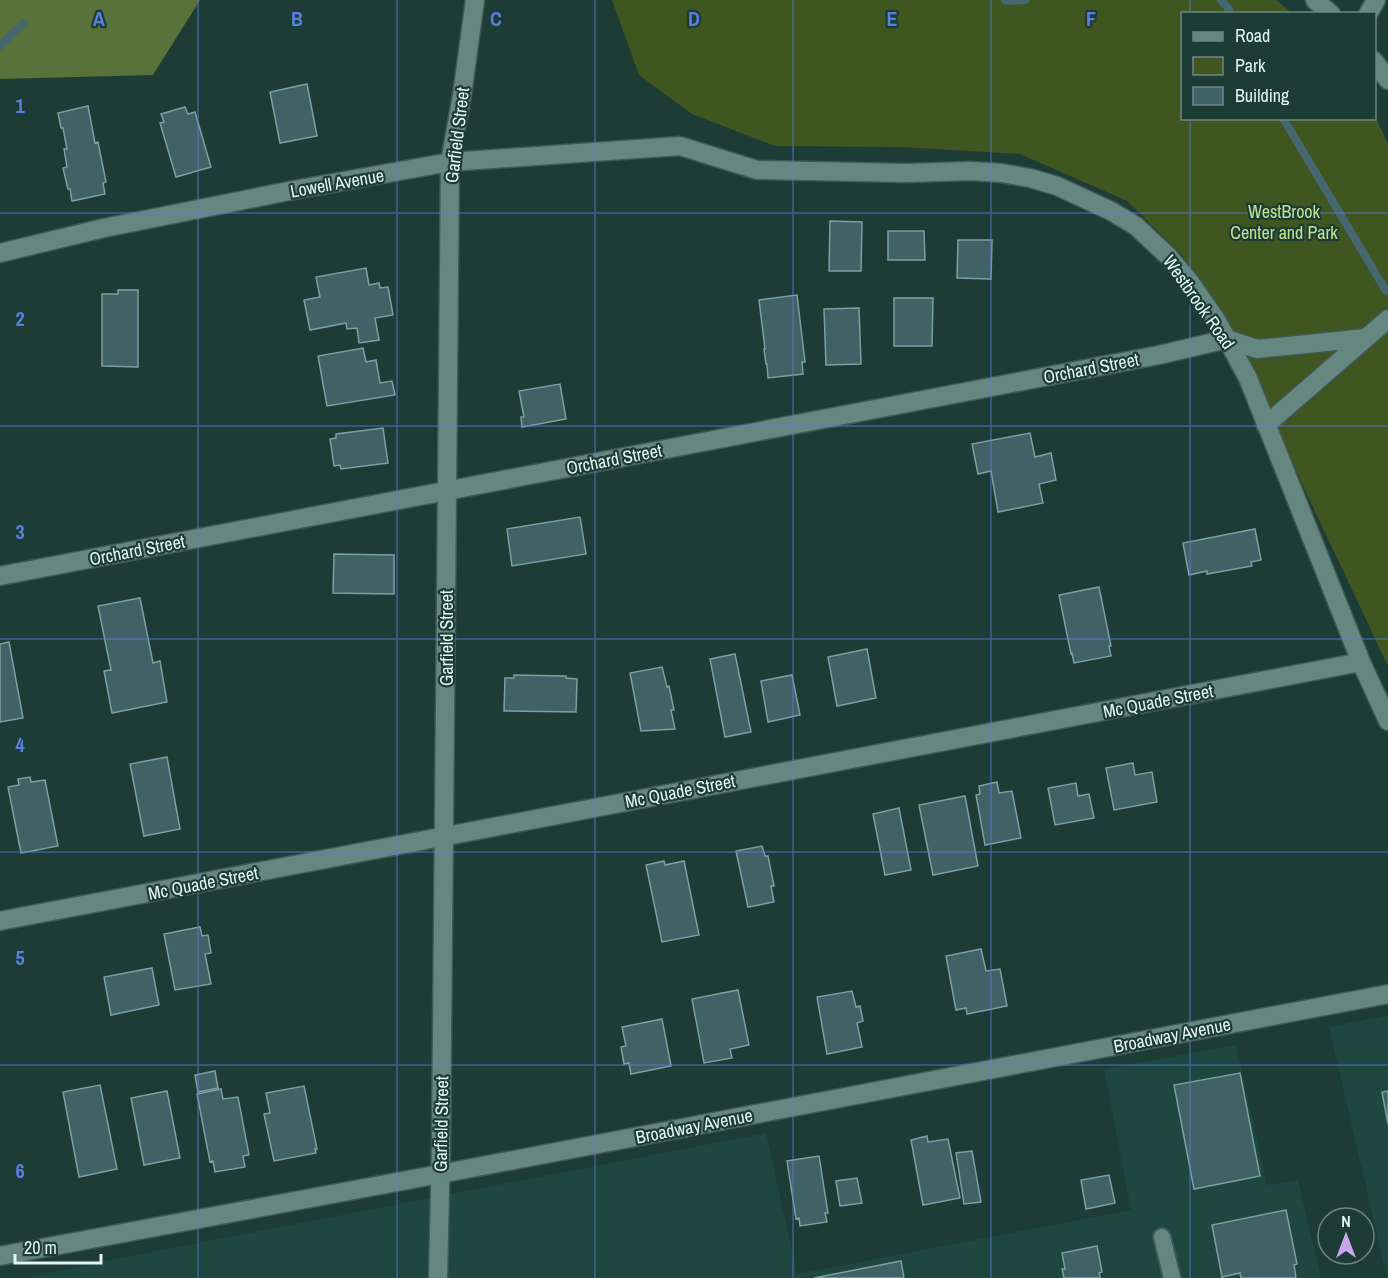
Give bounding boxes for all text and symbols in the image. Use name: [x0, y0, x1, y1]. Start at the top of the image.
text: A: [93, 5, 105, 32]
text: B: [291, 5, 303, 32]
text: C: [490, 5, 502, 32]
text: D: [688, 5, 700, 32]
text: E: [887, 5, 898, 32]
text: F: [1086, 5, 1096, 32]
legend: [1181, 12, 1376, 120]
text: Road: [1235, 23, 1270, 48]
text: Park: [1235, 53, 1266, 78]
text: Building: [1235, 83, 1290, 108]
street label: Garfield Street: [439, 86, 475, 184]
text: 1: [15, 92, 25, 119]
street label: Lowell Avenue: [288, 162, 386, 204]
park label: WestBrook Center and Park: [1230, 199, 1338, 245]
street label: Westbrook Road: [1157, 250, 1241, 354]
text: 2: [15, 305, 25, 332]
street label: Orchard Street: [1041, 346, 1141, 390]
street label: Orchard Street: [564, 437, 664, 481]
text: 3: [15, 518, 25, 545]
street label: Orchard Street: [87, 528, 187, 572]
street label: Garfield Street: [434, 590, 459, 686]
street label: Mc Quade Street: [1101, 678, 1215, 724]
text: 4: [15, 731, 25, 758]
street label: Mc Quade Street: [623, 768, 737, 814]
street label: Mc Quade Street: [146, 860, 260, 906]
text: 5: [15, 944, 25, 971]
street label: Broadway Avenue: [1111, 1011, 1233, 1059]
street label: Garfield Street: [428, 1076, 454, 1172]
street label: Broadway Avenue: [633, 1102, 755, 1150]
text: 6: [15, 1157, 25, 1184]
north arrow: [1316, 1206, 1376, 1266]
text: N: [1341, 1210, 1351, 1232]
scale bar: [15, 1227, 100, 1265]
text: 20 m: [24, 1235, 57, 1260]

